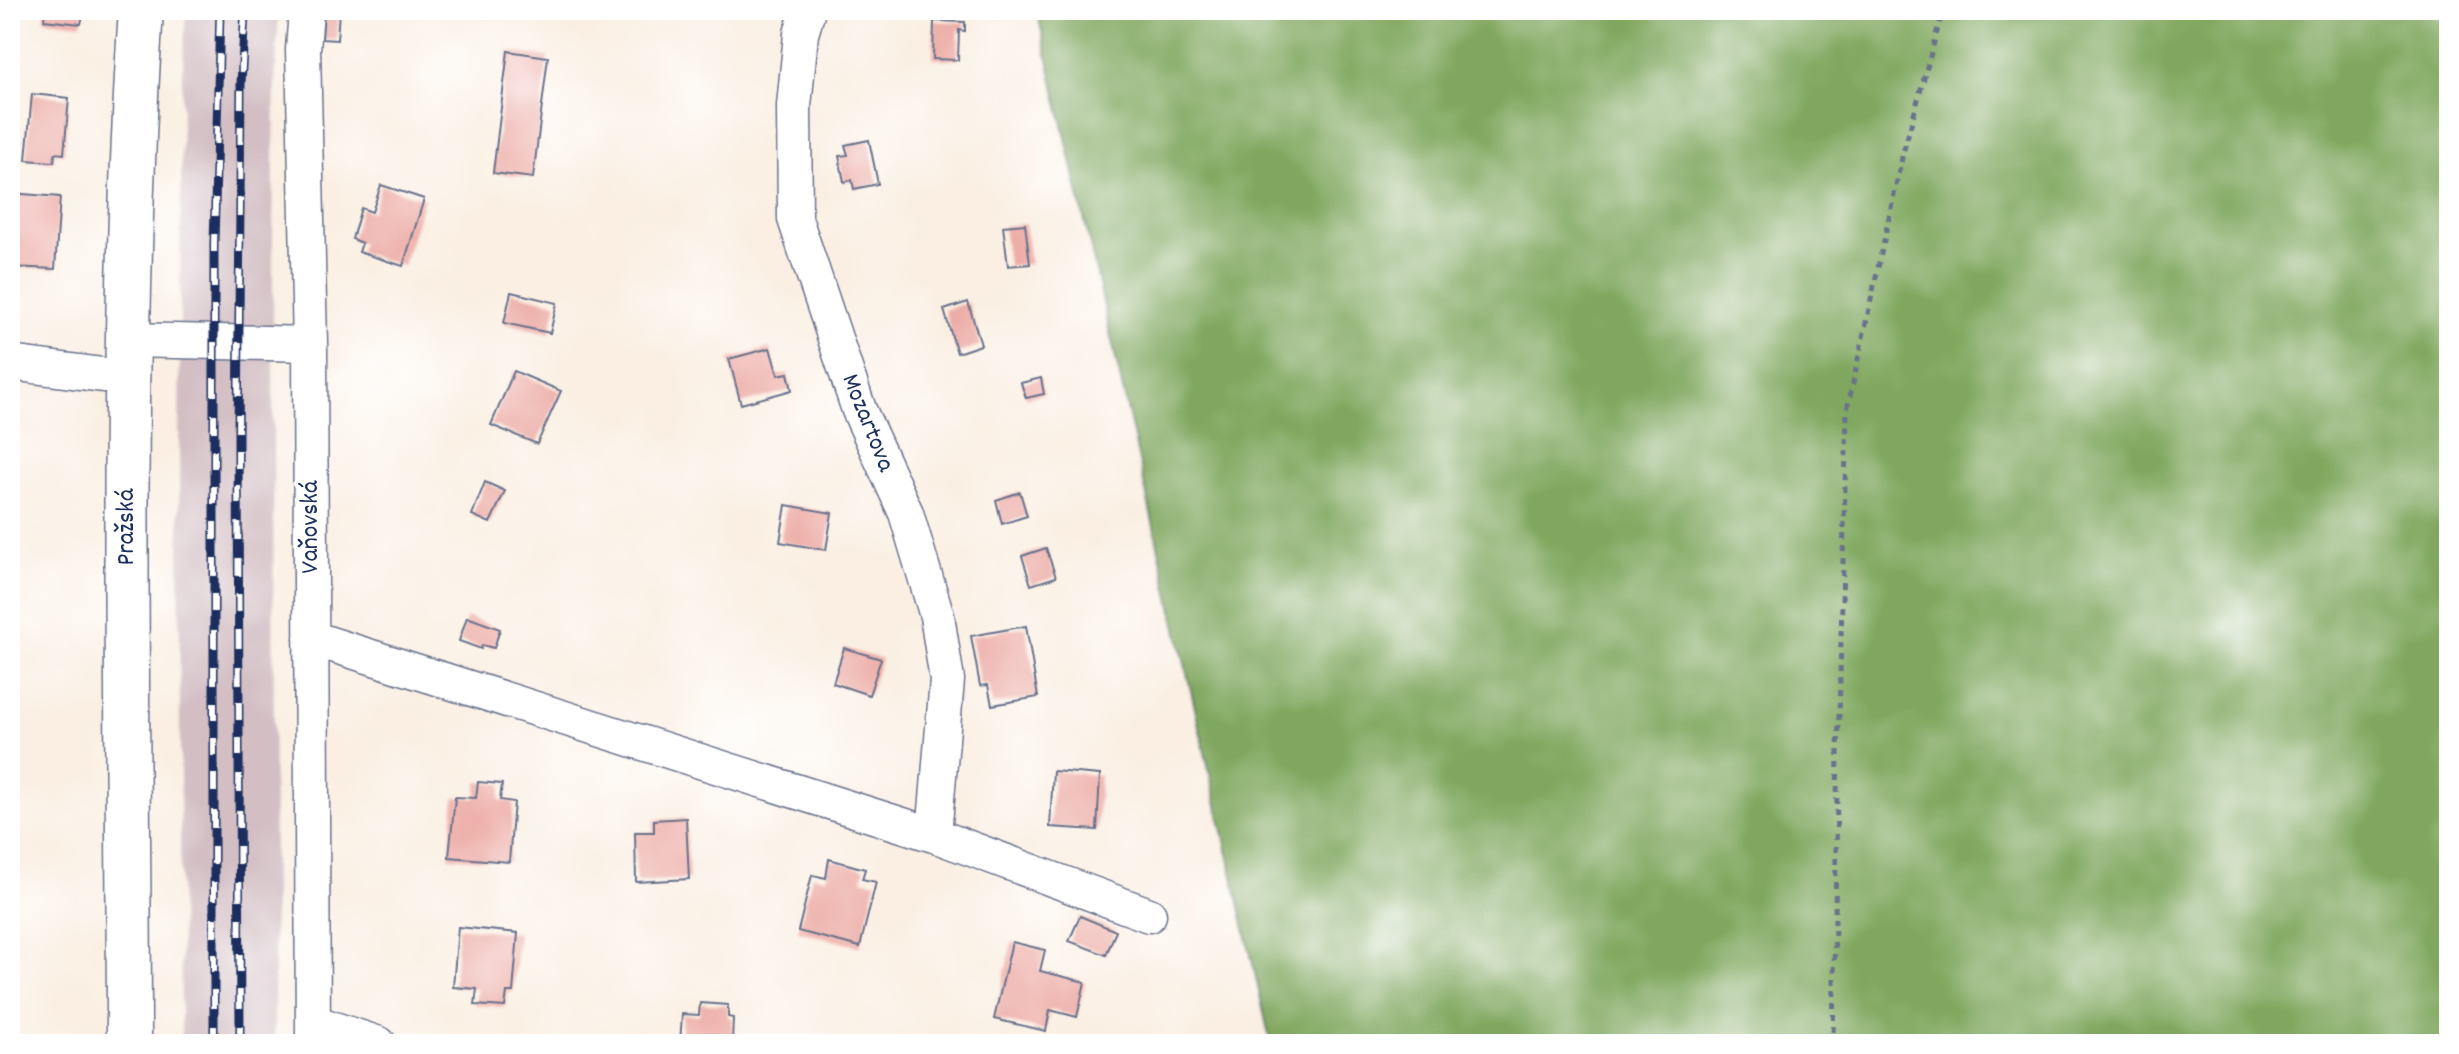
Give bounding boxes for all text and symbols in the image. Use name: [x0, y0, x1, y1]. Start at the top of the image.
street label: Mozartova: [831, 368, 904, 478]
street label: Vaňovská: [293, 480, 330, 574]
street label: Pražská: [109, 488, 146, 566]

